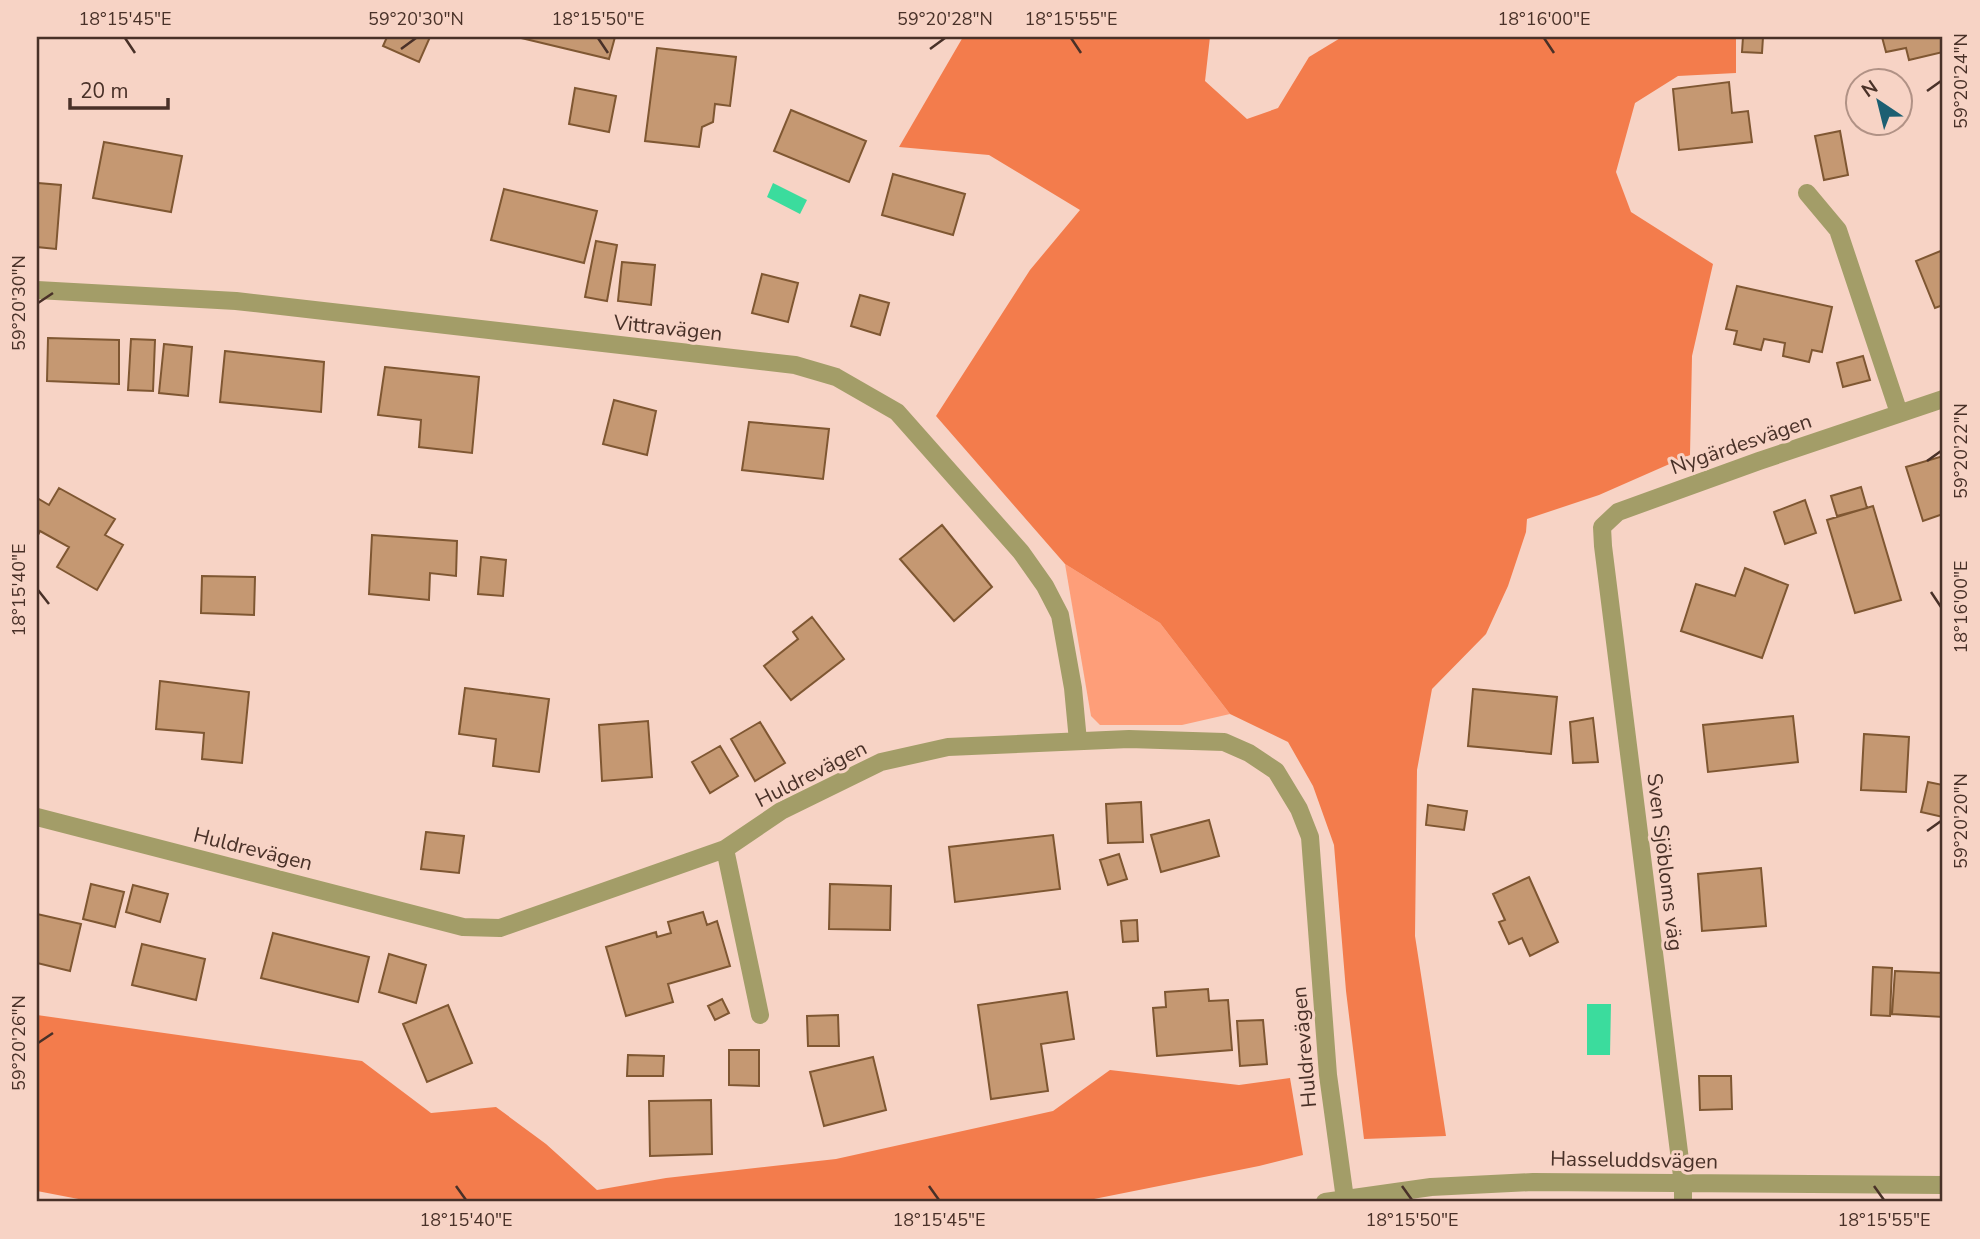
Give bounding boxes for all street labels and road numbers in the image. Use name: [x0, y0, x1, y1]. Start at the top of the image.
street label: Vittravägen: [611, 308, 724, 348]
street label: Nygärdesvägen: [1667, 407, 1815, 481]
street label: Huldrevägen: [750, 734, 872, 814]
street label: Sven Sjöbloms väg: [1640, 771, 1690, 953]
street label: Huldrevägen: [191, 821, 315, 877]
street label: Huldrevägen: [1285, 985, 1323, 1109]
street label: Hasseluddsvägen: [1550, 1145, 1718, 1175]

